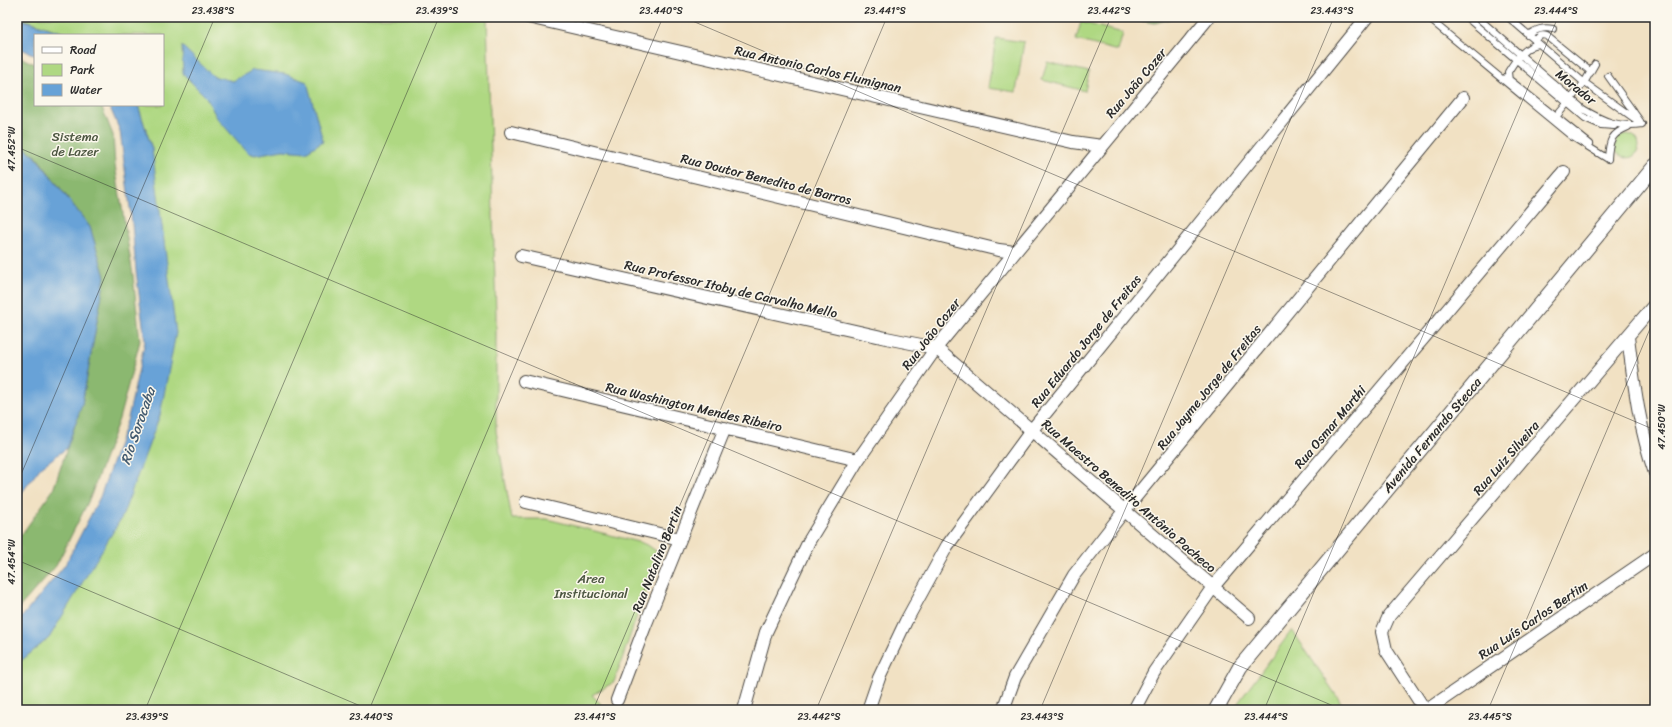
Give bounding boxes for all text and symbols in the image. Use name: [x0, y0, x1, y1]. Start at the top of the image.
text: 23.438°S: [192, 2, 235, 20]
text: 23.439°S: [416, 2, 459, 20]
text: 23.440°S: [639, 2, 684, 20]
text: 23.441°S: [864, 2, 907, 20]
text: 23.442°S: [1087, 2, 1131, 20]
text: 23.443°S: [1311, 2, 1354, 20]
text: 23.444°S: [1534, 2, 1579, 20]
legend: [34, 34, 164, 106]
text: Road: [70, 39, 97, 61]
street label: Rua Antonio Carlos Flumignan: [732, 39, 904, 99]
street label: Rua João Cozer: [1100, 42, 1173, 123]
text: Park: [70, 59, 95, 81]
street label: Morador: [1550, 63, 1602, 111]
text: Water: [70, 79, 103, 101]
park label: Sistema de Lazer: [51, 125, 99, 163]
text: 47.452°W: [3, 126, 21, 172]
street label: Rua Doutor Benedito de Barros: [678, 147, 854, 212]
street label: Rua Professor Itoby de Carvalho Mello: [622, 253, 840, 325]
street label: Rua Eduardo Jorge de Freitas: [1025, 269, 1147, 413]
street label: Rua João Cozer: [895, 293, 967, 375]
street label: Rua Jayme Jorge de Freitas: [1151, 319, 1267, 455]
street label: Avenida Fernando Stecca: [1376, 372, 1488, 499]
street label: Rua Washington Mendes Ribeiro: [603, 375, 785, 439]
street label: Rua Osmar Marthi: [1288, 380, 1372, 474]
water label: Rio Sorocaba: [113, 382, 164, 468]
text: 47.450°W: [1653, 404, 1671, 450]
street label: Rua Maestro Benedito Antônio Pacheco: [1036, 413, 1222, 579]
street label: Rua Luiz Silveira: [1467, 415, 1545, 501]
street label: Rua Natalino Bertin: [625, 502, 689, 616]
text: 47.454°W: [3, 539, 21, 585]
park label: Área Institucional: [553, 567, 628, 605]
street label: Rua Luís Carlos Bertim: [1473, 575, 1593, 665]
text: 23.439°S: [126, 708, 169, 726]
text: 23.440°S: [349, 708, 394, 726]
text: 23.441°S: [574, 708, 617, 726]
text: 23.442°S: [797, 708, 841, 726]
text: 23.443°S: [1021, 708, 1064, 726]
text: 23.444°S: [1244, 708, 1289, 726]
text: 23.445°S: [1468, 708, 1512, 726]

